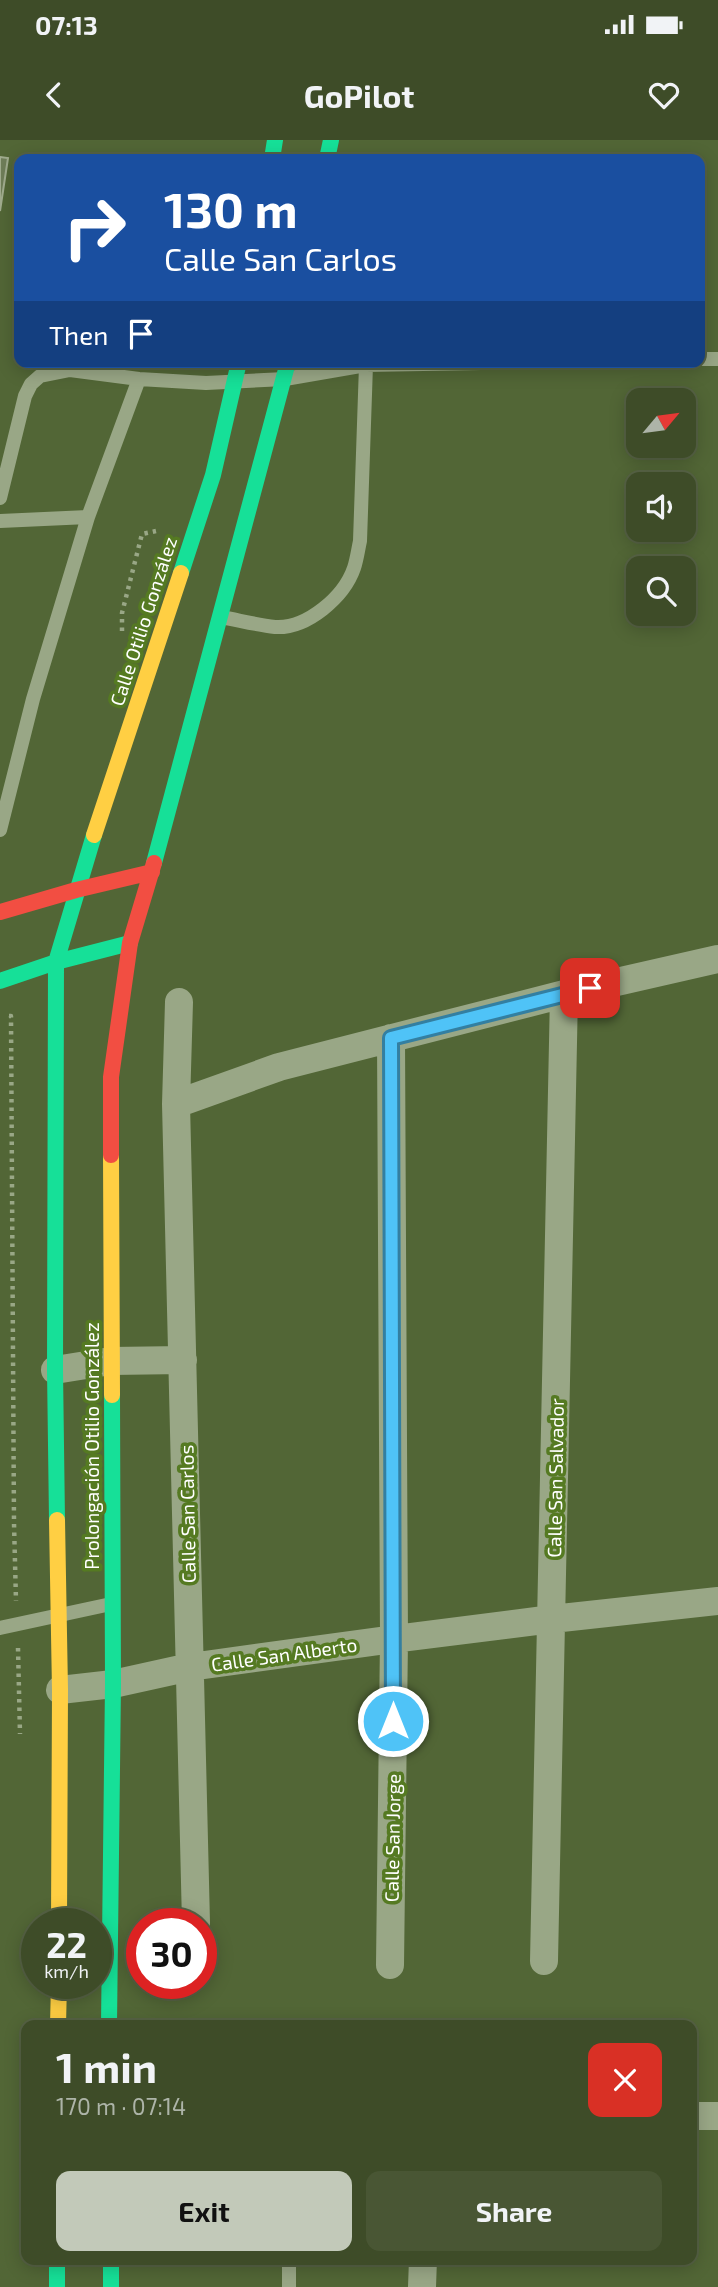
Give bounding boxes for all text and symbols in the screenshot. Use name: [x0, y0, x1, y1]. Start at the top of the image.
text: 07:13: [35, 9, 98, 40]
icon: back: [35, 76, 73, 114]
text: GoPilot: [304, 76, 414, 114]
icon: heart: [645, 76, 683, 114]
text: 130 m: [164, 179, 298, 238]
icon: right: [49, 182, 140, 273]
text: Calle San Carlos: [164, 239, 397, 277]
icon: arrive: [122, 315, 160, 353]
text: Then: [49, 319, 108, 350]
north arrow: [626, 388, 696, 458]
map controls: [626, 388, 696, 626]
button: sound: [626, 472, 696, 542]
street label: Calle Otilio González: [105, 534, 181, 708]
button: search: [626, 556, 696, 626]
pin: [560, 958, 620, 1018]
icon: arrive: [571, 969, 609, 1007]
street label: Prolongación Otilio González: [80, 1322, 103, 1570]
street label: Calle San Salvador: [542, 1398, 568, 1558]
street label: Calle San Carlos: [174, 1445, 200, 1583]
street label: Calle San Alberto: [210, 1632, 358, 1676]
position arrow: [356, 1684, 430, 1758]
street label: Calle San Jorge: [379, 1774, 405, 1902]
speed limit sign: 30: [126, 1908, 217, 1999]
text: 22: [46, 1923, 87, 1965]
text: km/h: [44, 1960, 89, 1982]
text: 1 min: [56, 2041, 157, 2091]
button: close: [588, 2043, 662, 2117]
text: 170 m · 07:14: [56, 2092, 186, 2120]
button: Exit: [56, 2171, 352, 2251]
button: Share: [366, 2171, 662, 2251]

